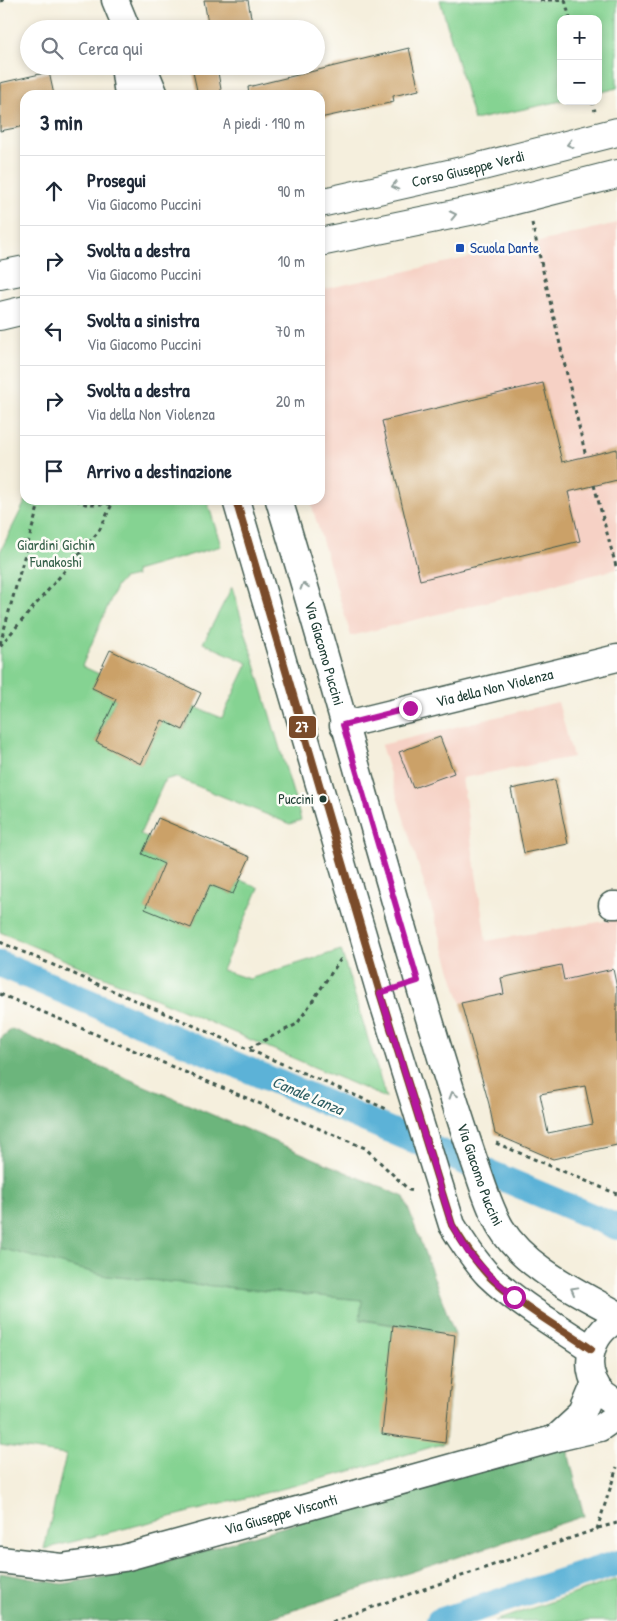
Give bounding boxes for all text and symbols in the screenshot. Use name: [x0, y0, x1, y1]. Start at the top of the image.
map controls: [557, 15, 602, 105]
button: +: [557, 15, 602, 60]
search box: [20, 20, 325, 75]
icon: search: [38, 34, 66, 62]
text: Cerca qui: [78, 35, 143, 61]
button: −: [557, 60, 602, 105]
text: 3 min: [40, 108, 83, 137]
text: A piedi · 190 m: [223, 112, 305, 134]
one-way arrow: [566, 138, 574, 148]
street label: Corso Giuseppe Verdi: [410, 145, 527, 192]
text: Prosegui: [87, 167, 146, 193]
icon: ahead: [40, 177, 68, 205]
text: 90 m: [277, 180, 305, 202]
one-way arrow: [390, 180, 399, 191]
text: Via Giacomo Puccini: [87, 193, 202, 215]
one-way arrow: [449, 210, 458, 220]
text: Svolta a destra: [87, 237, 190, 263]
place label: Scuola Dante: [470, 237, 539, 258]
marker: Scuola Dante: [454, 242, 466, 254]
icon: right: [40, 247, 68, 275]
text: 10 m: [277, 250, 305, 272]
text: Via Giacomo Puccini: [87, 263, 202, 285]
text: Svolta a sinistra: [87, 307, 199, 333]
icon: left: [40, 317, 68, 345]
text: 70 m: [275, 320, 305, 342]
text: Via Giacomo Puccini: [87, 333, 202, 355]
text: Svolta a destra: [87, 377, 190, 403]
icon: right: [40, 387, 68, 415]
text: 20 m: [276, 390, 305, 412]
text: Via della Non Violenza: [87, 403, 215, 425]
icon: arrive: [40, 457, 68, 485]
text: Arrivo a destinazione: [87, 458, 232, 484]
park label: Giardini Gichin Funakoshi: [17, 534, 95, 572]
one-way arrow: [299, 582, 310, 590]
street label: Via Giacomo Puccini: [300, 599, 350, 708]
street label: Via della Non Violenza: [434, 663, 555, 712]
route end: [399, 697, 422, 720]
line badge: 27: [288, 715, 317, 739]
text: 27: [295, 717, 309, 736]
place label: Puccini: [278, 789, 314, 808]
marker: Puccini: [318, 794, 328, 804]
water label: Canale Lanza: [269, 1070, 349, 1121]
one-way arrow: [448, 1091, 458, 1099]
street label: Via Giacomo Puccini: [452, 1120, 509, 1230]
route start: [503, 1286, 526, 1309]
one-way arrow: [571, 1286, 580, 1296]
street label: Via Giuseppe Visconti: [222, 1488, 340, 1540]

